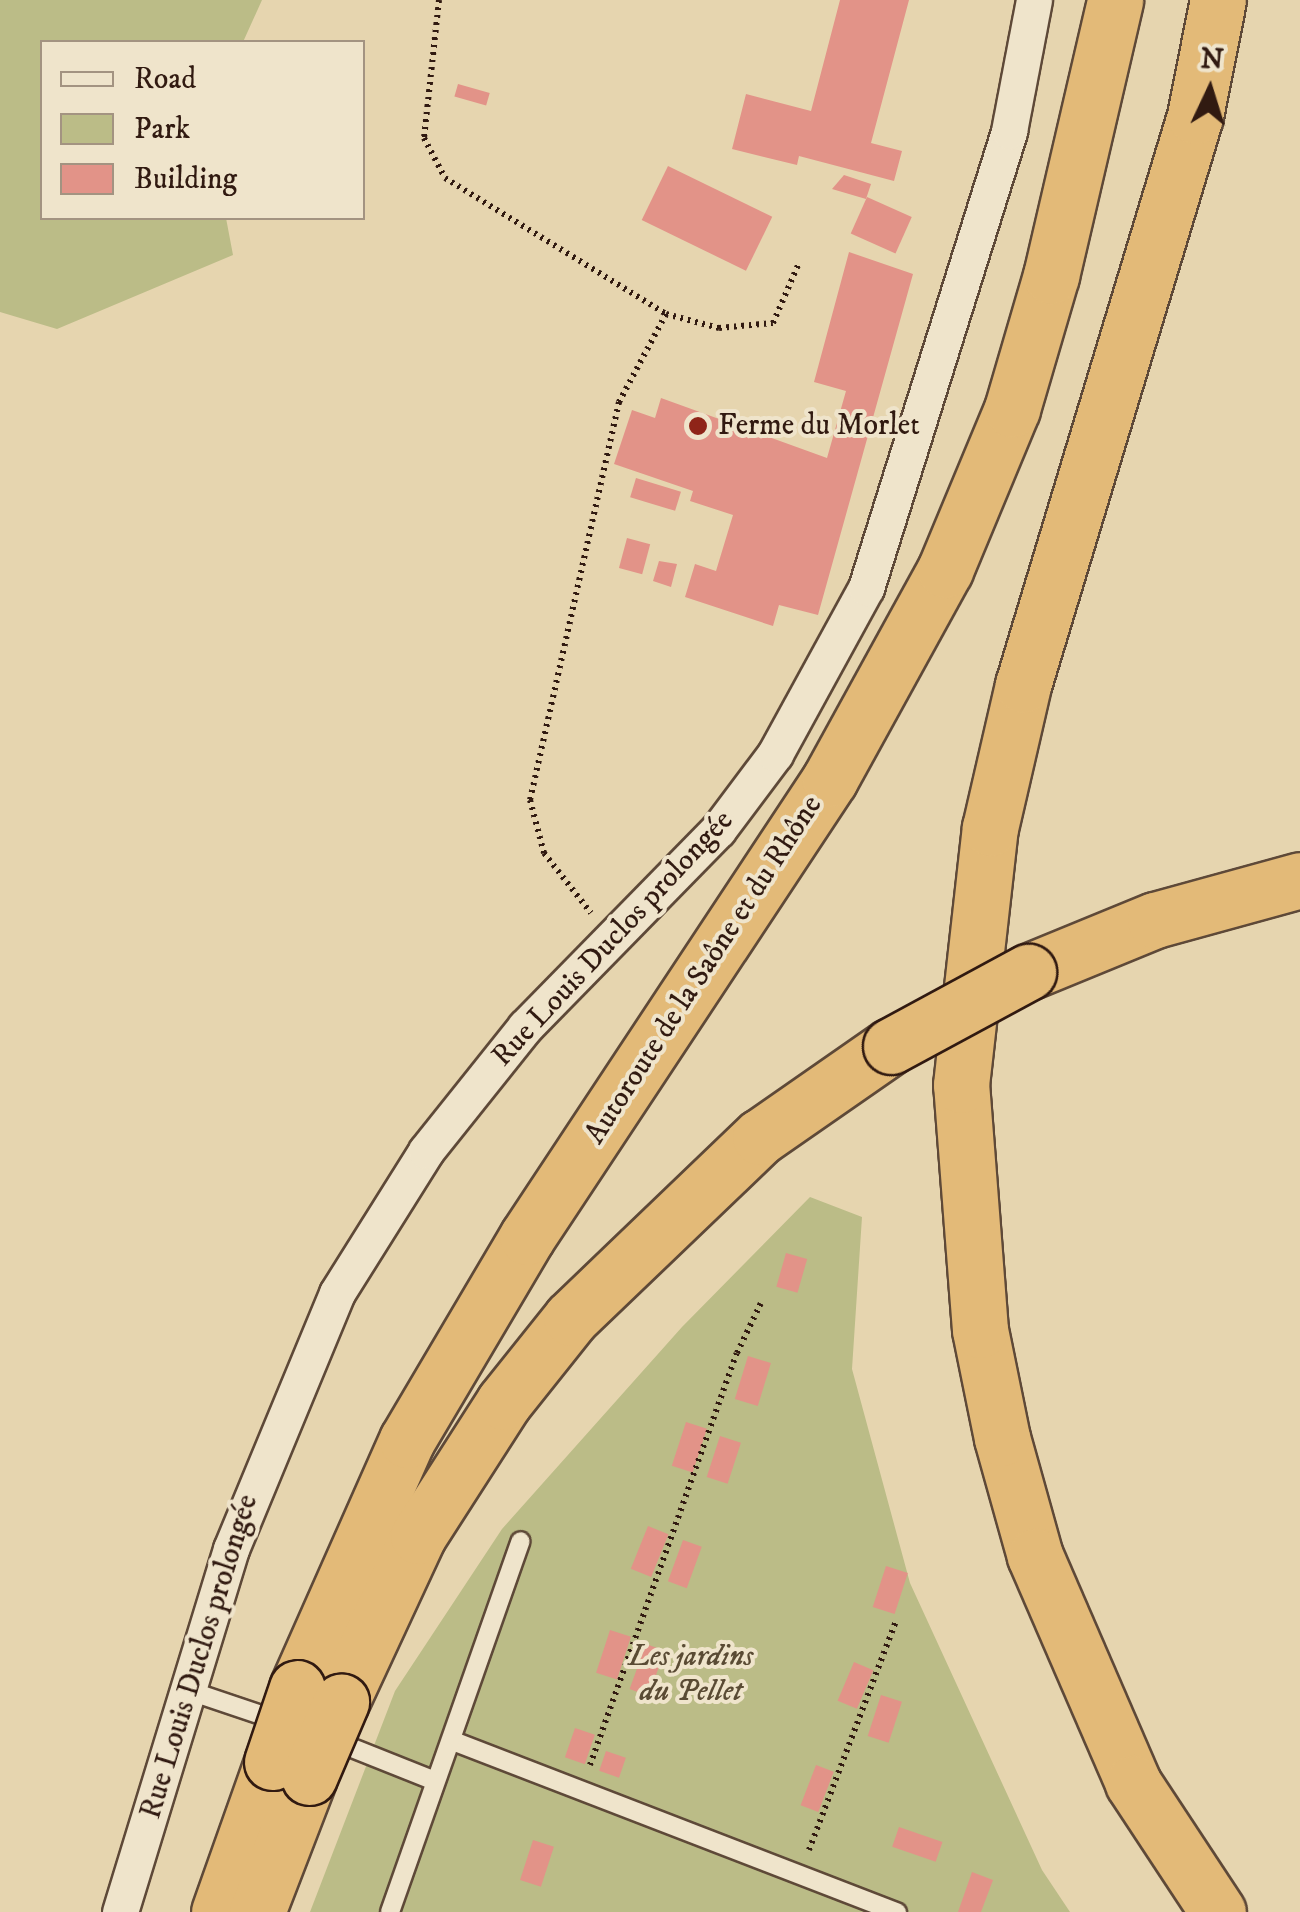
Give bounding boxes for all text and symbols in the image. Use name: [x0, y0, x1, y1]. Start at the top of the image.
legend: [40, 40, 365, 220]
north arrow: [1160, 40, 1260, 140]
text: N: [1199, 41, 1225, 78]
text: Road: [134, 61, 196, 98]
text: Park: [134, 111, 190, 148]
text: Building: [134, 161, 237, 198]
place label: Ferme du Morlet: [718, 408, 920, 444]
marker: Ferme du Morlet: [687, 415, 709, 437]
street label: Autoroute de la Saône et du Rhône: [578, 789, 830, 1151]
street label: Rue Louis Duclos prolongée: [485, 803, 741, 1075]
street label: Rue Louis Duclos prolongée: [134, 1491, 266, 1823]
park label: Les jardins du Pellet: [629, 1639, 753, 1710]

